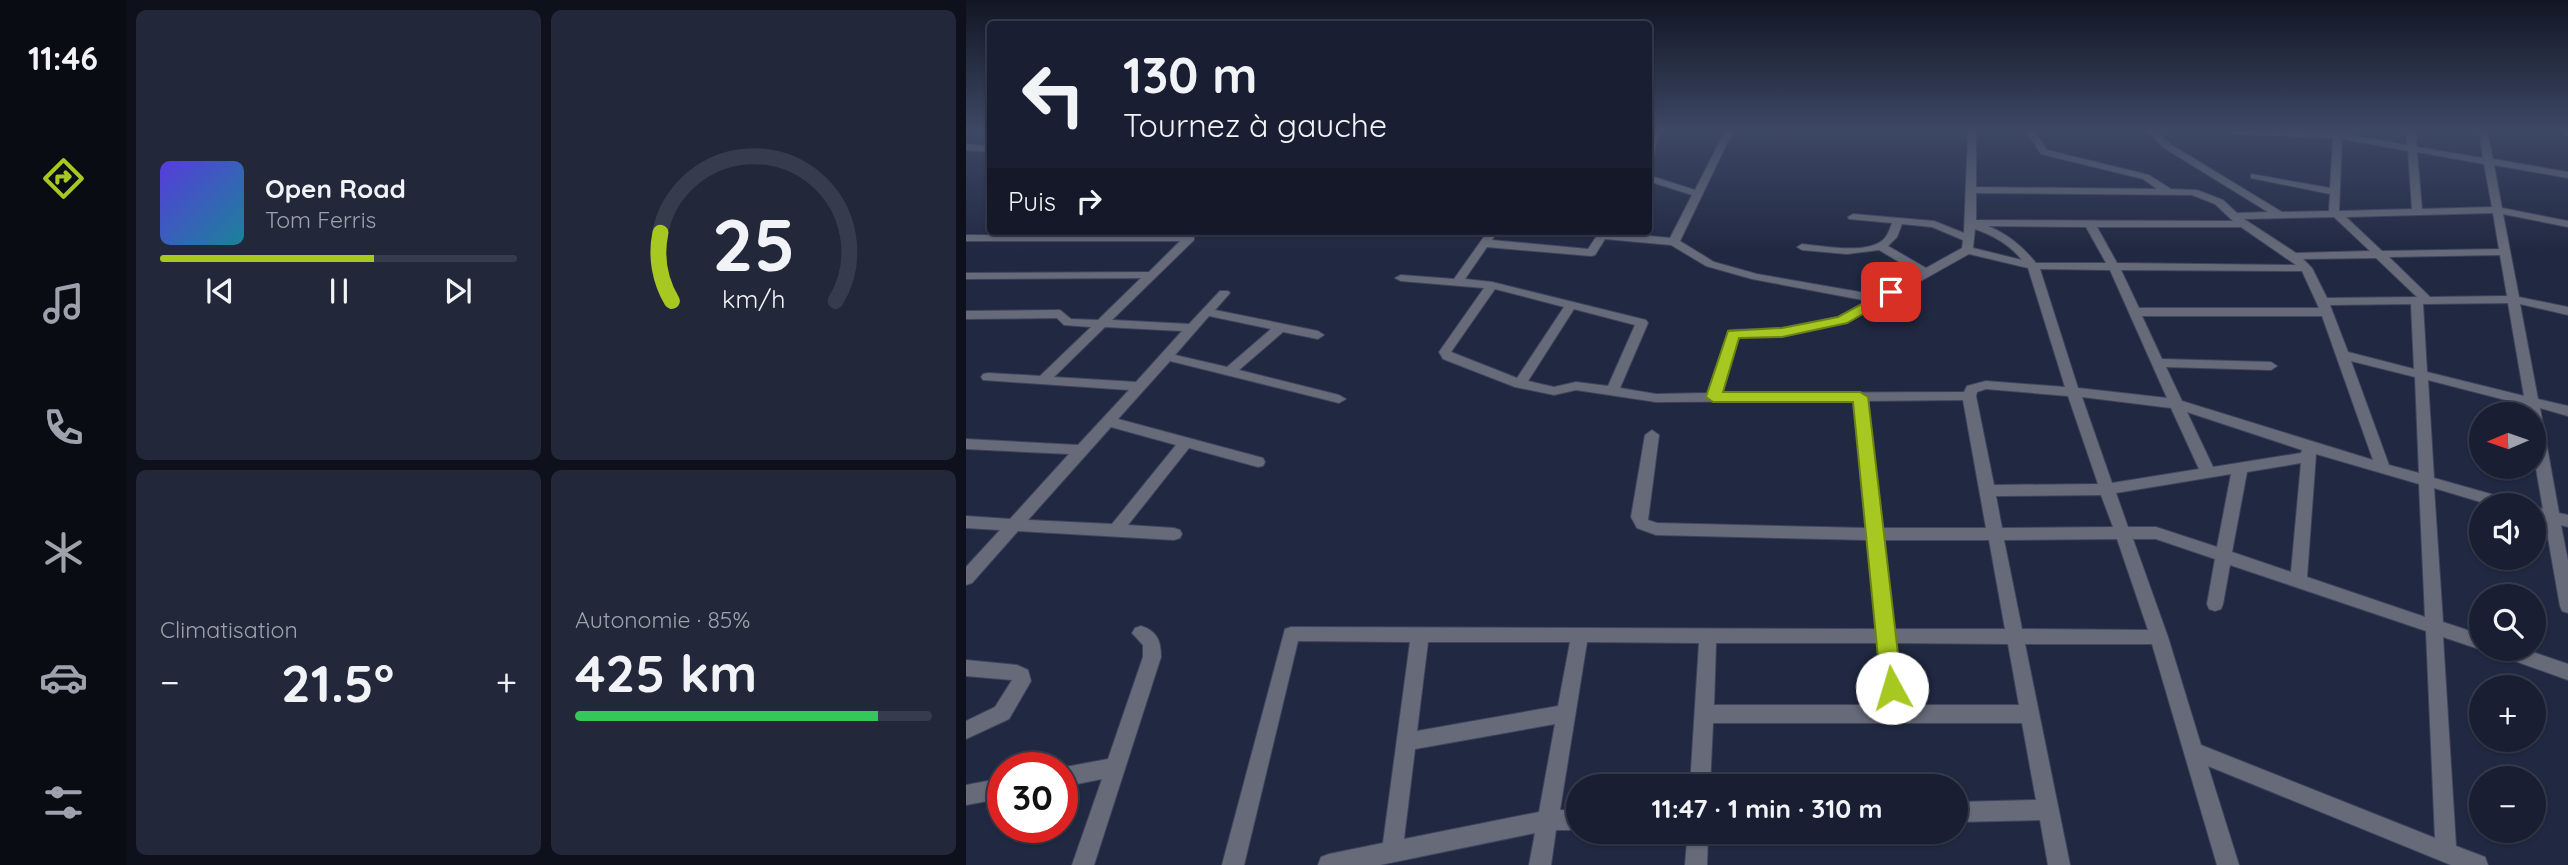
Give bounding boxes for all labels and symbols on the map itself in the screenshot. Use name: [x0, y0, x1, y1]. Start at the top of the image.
pin: [1861, 262, 1921, 322]
north arrow: [2469, 402, 2546, 480]
position arrow: [1855, 651, 1929, 725]
speed limit sign: 30: [987, 752, 1078, 843]

